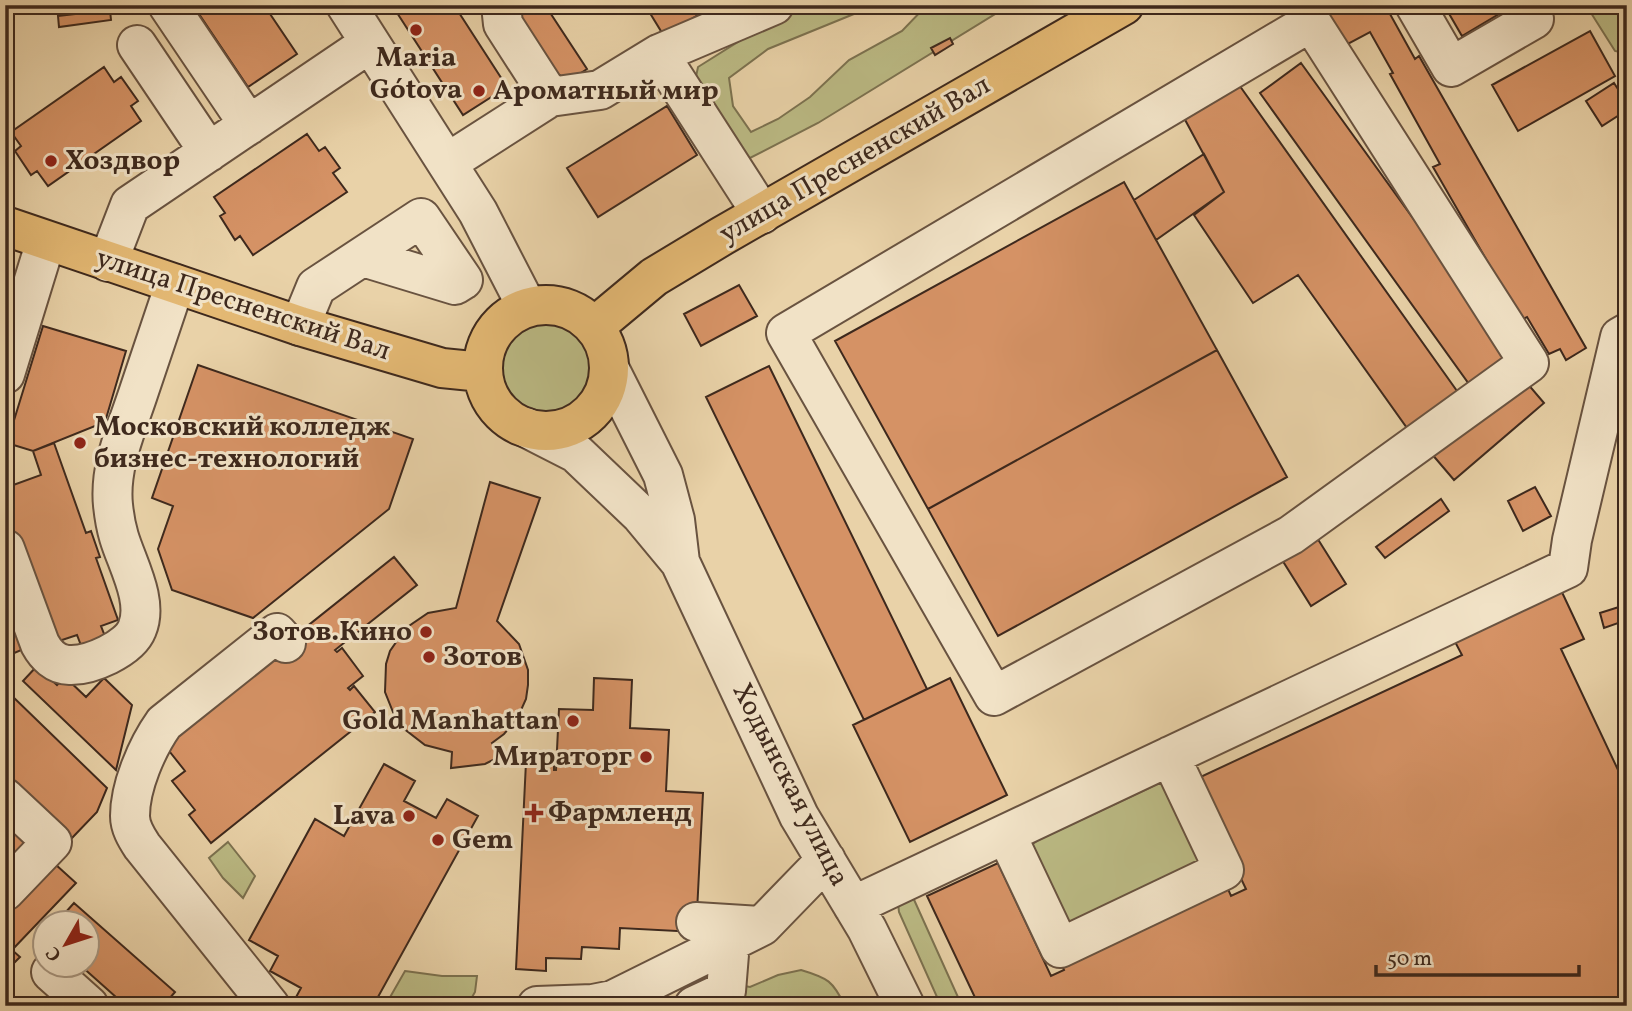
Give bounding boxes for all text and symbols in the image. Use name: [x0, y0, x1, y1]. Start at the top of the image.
marker: Maria Gótova: [408, 22, 424, 38]
place label: Maria Gótova: [370, 39, 462, 110]
street label: улица Пресненский Вал: [712, 66, 998, 254]
place label: Ароматный мир: [493, 72, 719, 111]
marker: Ароматный мир: [471, 83, 487, 99]
place label: Хоздвор: [65, 142, 180, 181]
marker: Хоздвор: [43, 153, 59, 169]
street label: улица Пресненский Вал: [91, 239, 395, 371]
place label: Московский колледж бизнес-технологий: [94, 408, 391, 479]
marker: Московский колледж бизнес-технологий: [72, 435, 88, 451]
place label: Зотов.Кино: [252, 613, 412, 652]
marker: Зотов.Кино: [418, 624, 434, 640]
place label: Зотов: [443, 638, 522, 677]
marker: Зотов: [421, 649, 437, 665]
street label: Ходынская улица: [722, 677, 858, 893]
place label: Gold Manhattan: [342, 702, 559, 741]
marker: Gold Manhattan: [565, 713, 581, 729]
place label: Мираторг: [493, 738, 632, 777]
marker: Мираторг: [638, 749, 654, 765]
place label: Фармленд: [548, 794, 692, 833]
place label: Lava: [333, 797, 395, 836]
marker: Фармленд: [526, 805, 542, 821]
marker: Lava: [401, 808, 417, 824]
place label: Gem: [452, 821, 513, 860]
marker: Gem: [430, 832, 446, 848]
north arrow: [32, 909, 102, 979]
scale bar: [1376, 934, 1580, 978]
text: С: [40, 941, 68, 966]
text: 50 m: [1387, 945, 1432, 974]

